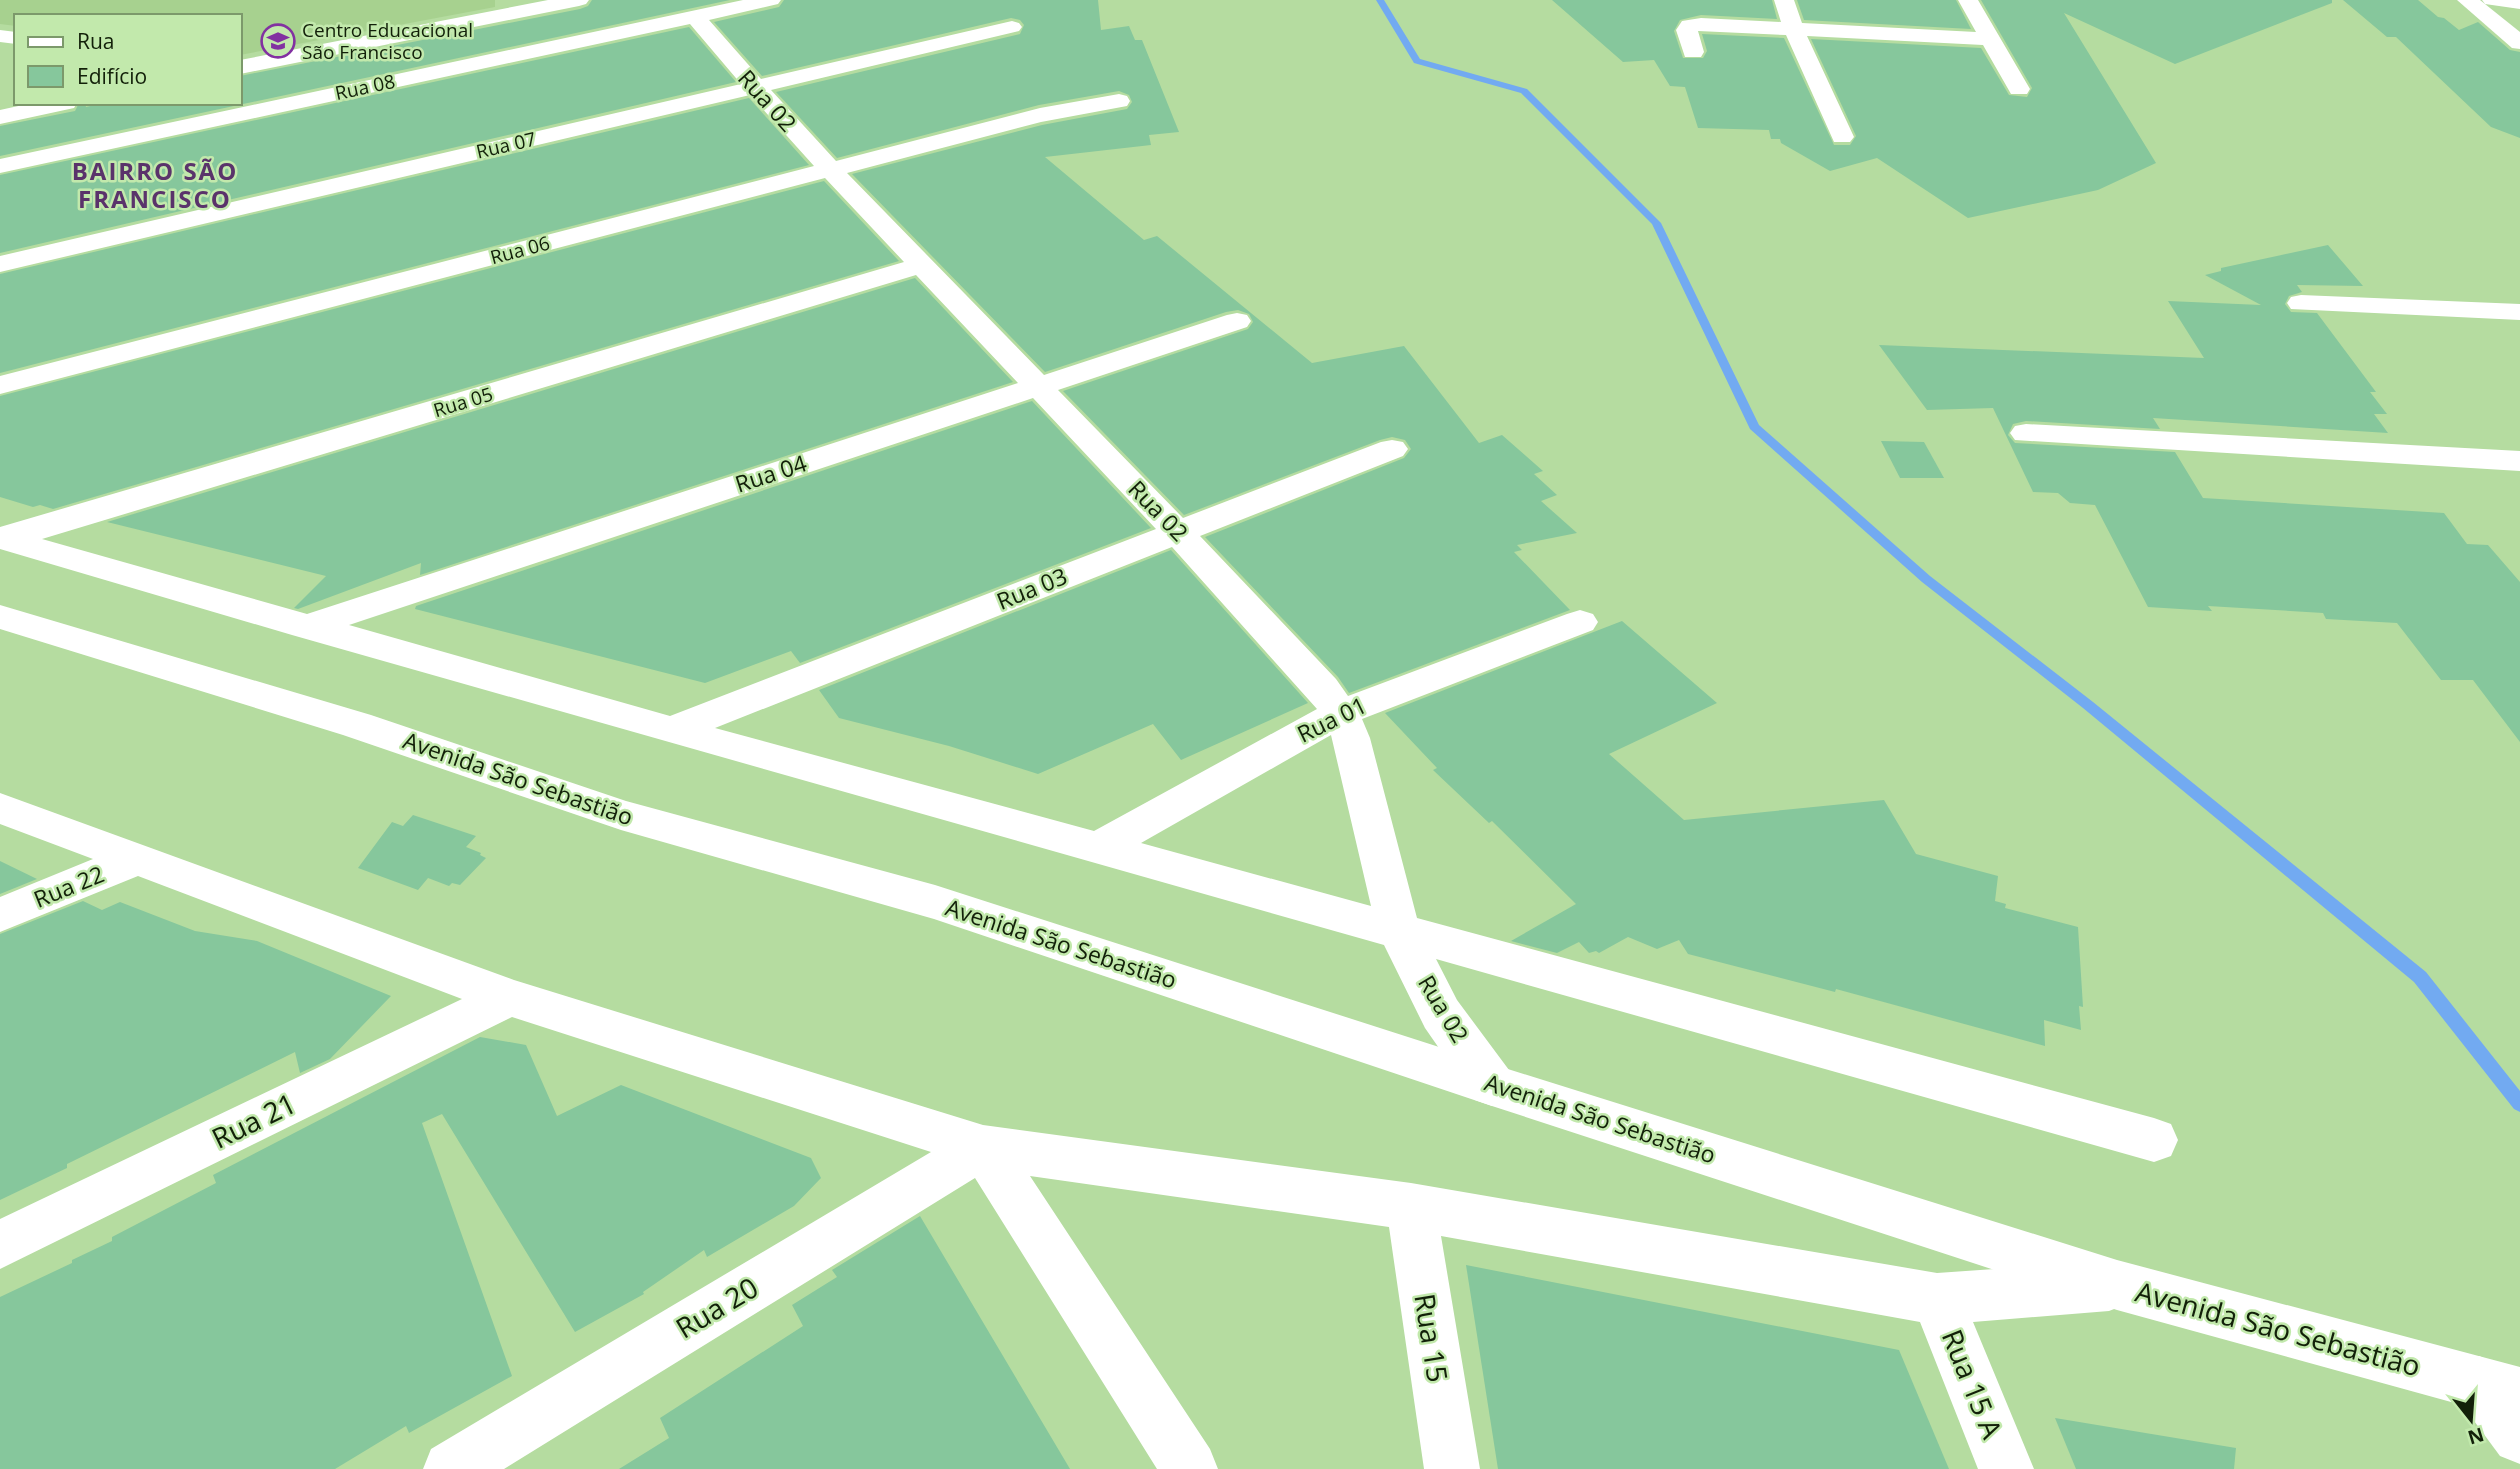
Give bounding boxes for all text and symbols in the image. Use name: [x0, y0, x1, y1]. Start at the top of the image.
legend: [14, 14, 242, 105]
place label: Centro Educacional São Francisco: [302, 17, 473, 65]
school or university icon: Centro Educacional São Francisco: [259, 22, 297, 60]
text: Rua: [77, 27, 115, 55]
text: Edifício: [77, 62, 147, 90]
street label: Rua 02: [731, 62, 804, 138]
street label: Rua 08: [333, 68, 397, 106]
street label: Rua 07: [474, 126, 538, 164]
district label: BAIRRO SÃO FRANCISCO: [72, 154, 238, 215]
street label: Rua 06: [487, 230, 553, 270]
street label: Rua 05: [430, 381, 496, 423]
street label: Rua 04: [731, 446, 811, 500]
street label: Rua 02: [1122, 473, 1196, 548]
street label: Rua 03: [992, 559, 1072, 617]
street label: Rua 01: [1292, 689, 1372, 750]
street label: Avenida São Sebastião: [399, 724, 637, 832]
street label: Rua 22: [29, 857, 109, 915]
street label: Avenida São Sebastião: [942, 891, 1181, 995]
street label: Rua 02: [1411, 969, 1476, 1048]
street label: Avenida São Sebastião: [1481, 1066, 1720, 1170]
street label: Rua 21: [205, 1083, 302, 1157]
street label: Rua 20: [668, 1268, 765, 1346]
street label: Avenida São Sebastião: [2132, 1272, 2425, 1384]
street label: Rua 15: [1406, 1291, 1458, 1385]
street label: Rua 15 A: [1934, 1324, 2012, 1444]
north arrow: [2436, 1385, 2506, 1455]
text: N: [2465, 1422, 2487, 1451]

